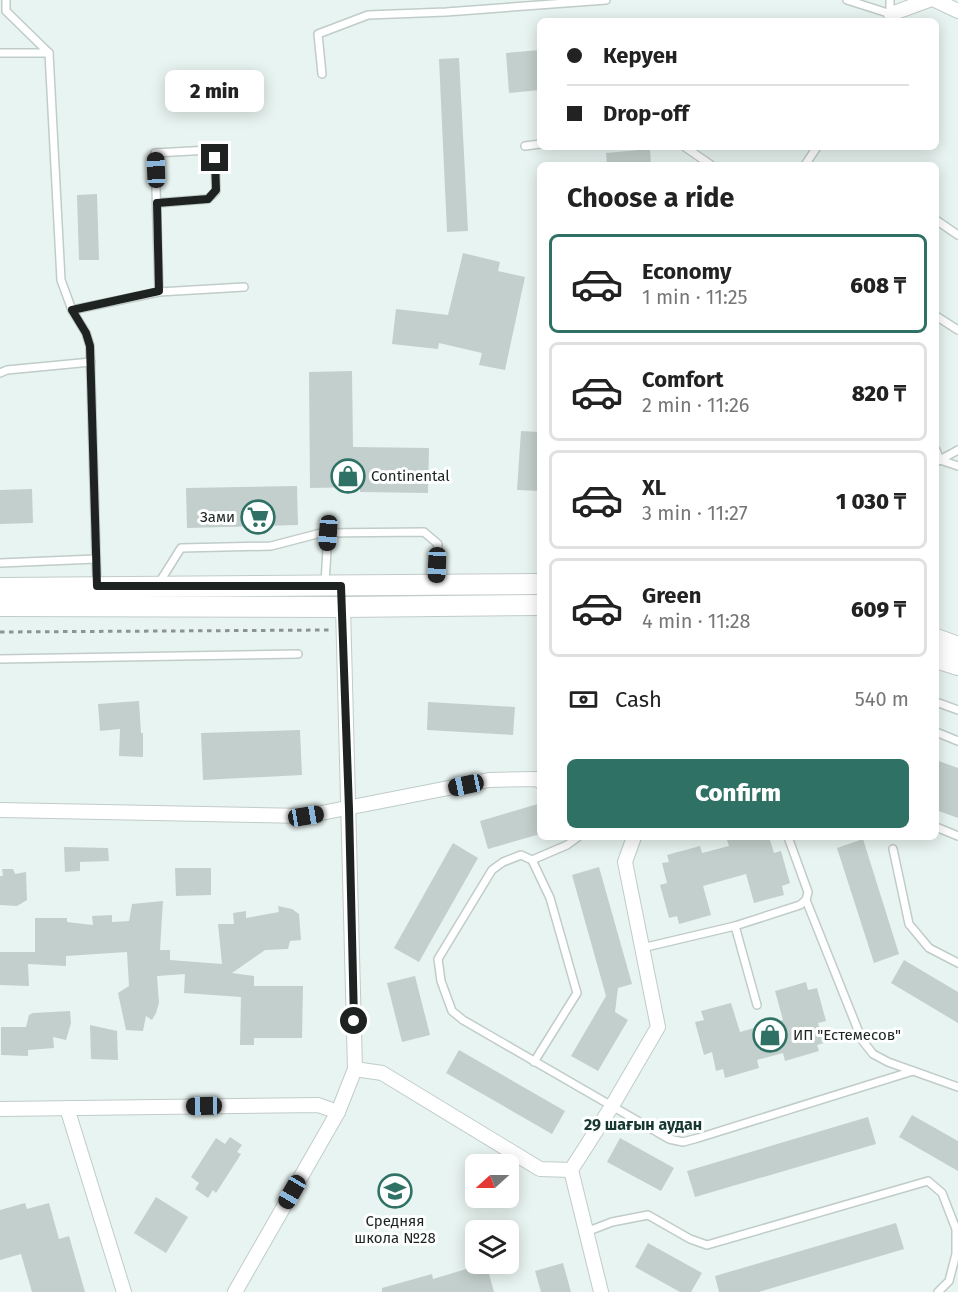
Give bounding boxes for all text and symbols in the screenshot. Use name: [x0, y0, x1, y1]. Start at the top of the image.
text: Керуен: [603, 42, 678, 69]
callout: 2 min: [166, 71, 264, 113]
text: 2 min: [190, 79, 239, 103]
text: Drop-off: [603, 100, 689, 127]
route end: [201, 144, 228, 171]
car: [146, 152, 166, 188]
text: Choose a ride: [567, 182, 734, 214]
icon: car: [570, 257, 624, 311]
text: Economy: [642, 258, 731, 285]
text: 608 ₸: [850, 272, 906, 299]
text: 1 min · 11:25: [642, 285, 748, 309]
icon: car: [570, 365, 624, 419]
text: Comfort: [642, 366, 723, 393]
text: 820 ₸: [852, 380, 906, 407]
text: 2 min · 11:26: [642, 393, 750, 417]
shop icon: Continental: [330, 458, 366, 494]
place label: Continental: [371, 467, 450, 485]
icon: car: [570, 473, 624, 527]
text: XL: [642, 474, 666, 501]
text: 1 030 ₸: [836, 488, 906, 515]
supermarket icon: Зами: [240, 499, 276, 535]
text: 3 min · 11:27: [642, 501, 748, 525]
place label: Зами: [200, 508, 235, 526]
car: [318, 514, 338, 552]
car: [427, 547, 447, 583]
icon: car: [570, 581, 624, 635]
text: Green: [642, 582, 701, 609]
text: 609 ₸: [851, 596, 906, 623]
text: 4 min · 11:28: [642, 609, 751, 633]
icon: cash: [567, 683, 600, 716]
text: Cash: [615, 686, 662, 713]
text: 540 m: [855, 687, 909, 711]
button: Confirm: [567, 759, 909, 828]
car: [447, 772, 485, 798]
car: [287, 804, 325, 828]
route start: [340, 1007, 367, 1034]
shop icon: ИП "Естемесов": [752, 1017, 788, 1053]
place label: ИП "Естемесов": [793, 1026, 901, 1044]
car: [186, 1097, 222, 1115]
district label: 29 шағын аудан: [584, 1115, 702, 1134]
north arrow: [465, 1154, 519, 1208]
map controls: [465, 1154, 519, 1274]
car: [275, 1172, 309, 1212]
school or university icon: Средняя школа №28: [377, 1173, 413, 1209]
place label: Средняя школа №28: [354, 1212, 436, 1247]
button: layers: [465, 1220, 519, 1274]

